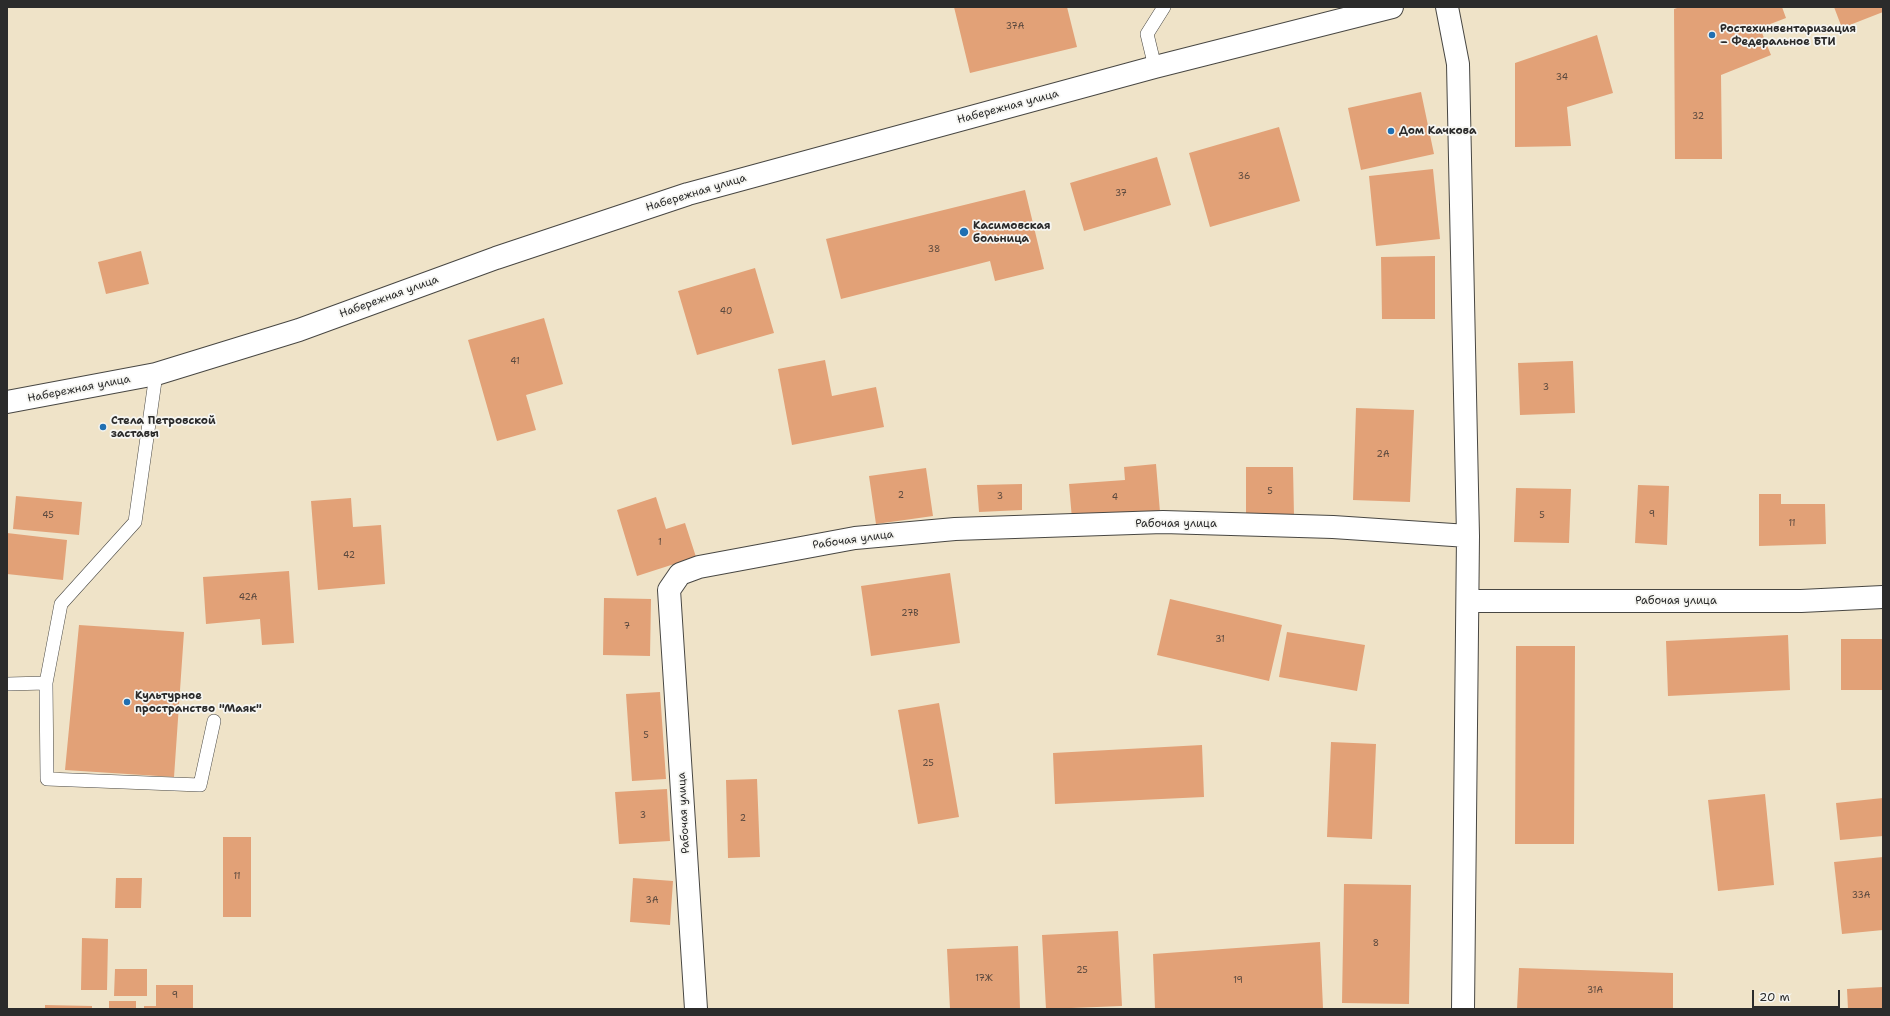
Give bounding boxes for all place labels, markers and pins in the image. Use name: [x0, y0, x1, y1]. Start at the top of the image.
place label: Ростехинвентаризация – Федеральное БТИ: [1720, 22, 1856, 48]
marker: Ростехинвентаризация – Федеральное БТИ: [1707, 30, 1717, 40]
place label: Дом Качкова: [1399, 124, 1476, 138]
marker: Дом Качкова: [1386, 126, 1396, 136]
place label: Касимовская больница: [973, 219, 1051, 245]
marker: Касимовская больница: [958, 226, 970, 238]
place label: Стела Петровской заставы: [111, 414, 216, 440]
marker: Стела Петровской заставы: [98, 422, 108, 432]
place label: Культурное пространство "Маяк": [135, 689, 262, 715]
marker: Культурное пространство "Маяк": [122, 697, 132, 707]

